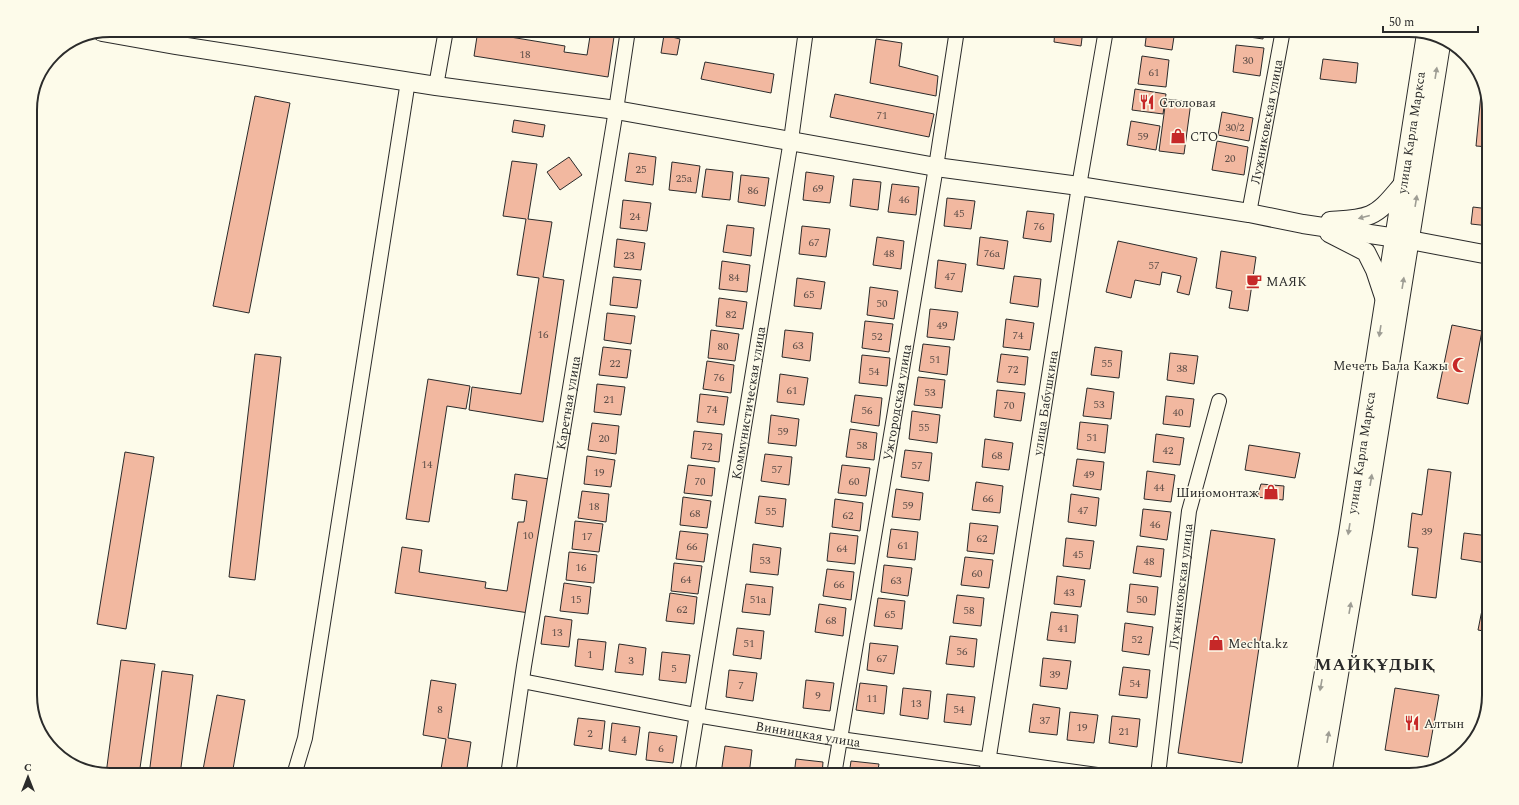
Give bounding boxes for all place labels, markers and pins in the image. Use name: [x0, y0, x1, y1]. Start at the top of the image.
restaurant icon: Столовая: [1138, 93, 1156, 111]
place label: Столовая: [1159, 93, 1216, 113]
shop icon: СТО: [1169, 127, 1187, 145]
place label: СТО: [1190, 127, 1218, 147]
cafe icon: МАЯК: [1245, 272, 1263, 290]
place label: МАЯК: [1266, 272, 1307, 292]
place label: Мечеть Бала Кажы: [1333, 356, 1448, 376]
mosque icon: Мечеть Бала Кажы: [1451, 356, 1469, 374]
place label: Шиномонтаж: [1176, 483, 1259, 503]
shop icon: Шиномонтаж: [1262, 483, 1280, 501]
shop icon: Mechta.kz: [1207, 634, 1225, 652]
place label: Mechta.kz: [1228, 634, 1288, 654]
restaurant icon: Алтын: [1403, 714, 1421, 732]
place label: Алтын: [1424, 714, 1465, 734]

